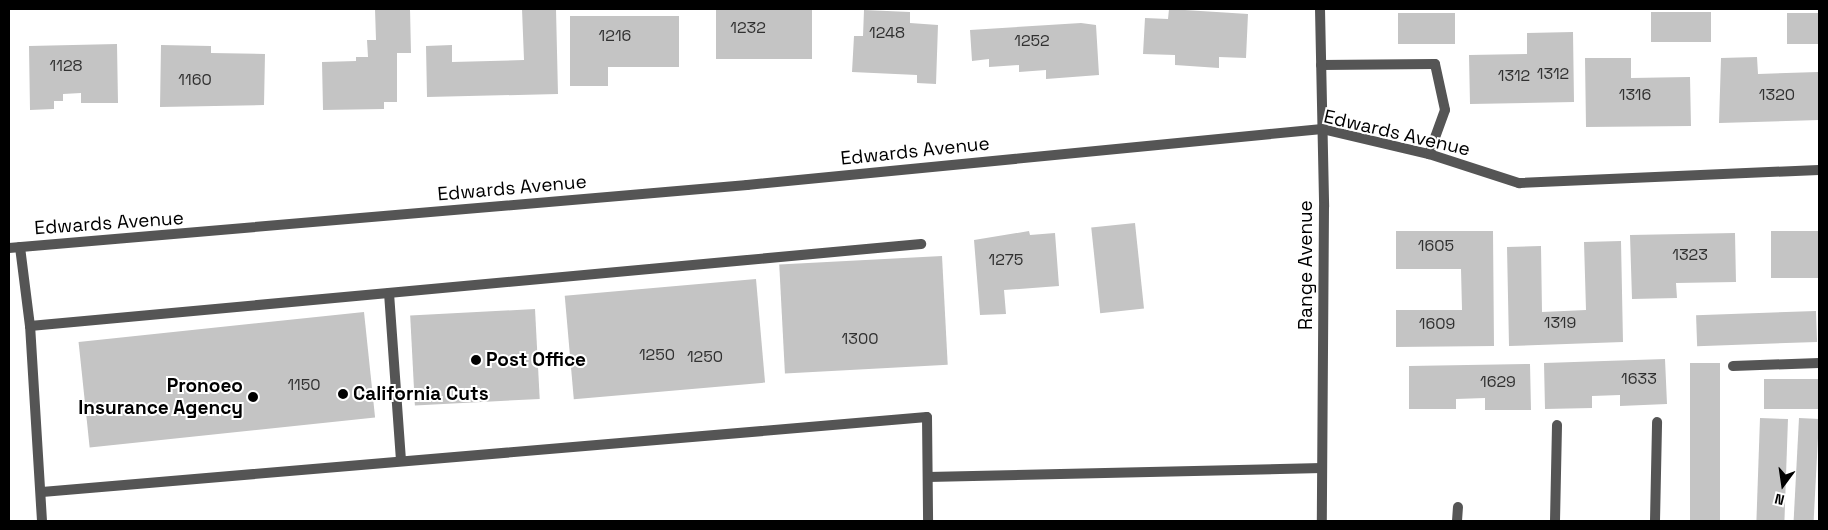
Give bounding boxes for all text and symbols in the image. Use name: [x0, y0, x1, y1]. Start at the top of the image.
house number: 1232: [730, 18, 766, 38]
house number: 1248: [869, 23, 905, 43]
house number: 1216: [599, 26, 631, 46]
house number: 1252: [1014, 31, 1050, 51]
house number: 1128: [50, 56, 82, 76]
house number: 1312: [1537, 64, 1569, 84]
house number: 1312: [1498, 66, 1530, 86]
house number: 1160: [178, 70, 212, 90]
house number: 1316: [1619, 85, 1651, 105]
house number: 1320: [1759, 85, 1795, 105]
street label: Edwards Avenue: [1321, 105, 1473, 161]
street label: Edwards Avenue: [839, 132, 991, 170]
street label: Edwards Avenue: [436, 170, 588, 206]
street label: Range Avenue: [1295, 200, 1317, 330]
street label: Edwards Avenue: [33, 206, 185, 240]
house number: 1605: [1418, 236, 1454, 256]
house number: 1323: [1672, 245, 1708, 265]
house number: 1275: [989, 250, 1023, 270]
house number: 1319: [1544, 313, 1576, 333]
house number: 1609: [1419, 314, 1455, 334]
house number: 1300: [842, 329, 878, 349]
house number: 1250: [639, 345, 675, 365]
house number: 1250: [687, 347, 723, 367]
place label: Post Office: [486, 349, 586, 371]
marker: Post Office: [470, 354, 482, 366]
house number: 1633: [1621, 369, 1657, 389]
house number: 1629: [1480, 372, 1516, 392]
place label: Pronoeo Insurance Agency: [78, 375, 243, 419]
house number: 1150: [287, 375, 321, 395]
place label: California Cuts: [353, 383, 489, 405]
marker: California Cuts: [337, 388, 349, 400]
marker: Pronoeo Insurance Agency: [247, 391, 259, 403]
north arrow: [1758, 460, 1808, 510]
text: N: [1773, 490, 1786, 509]

